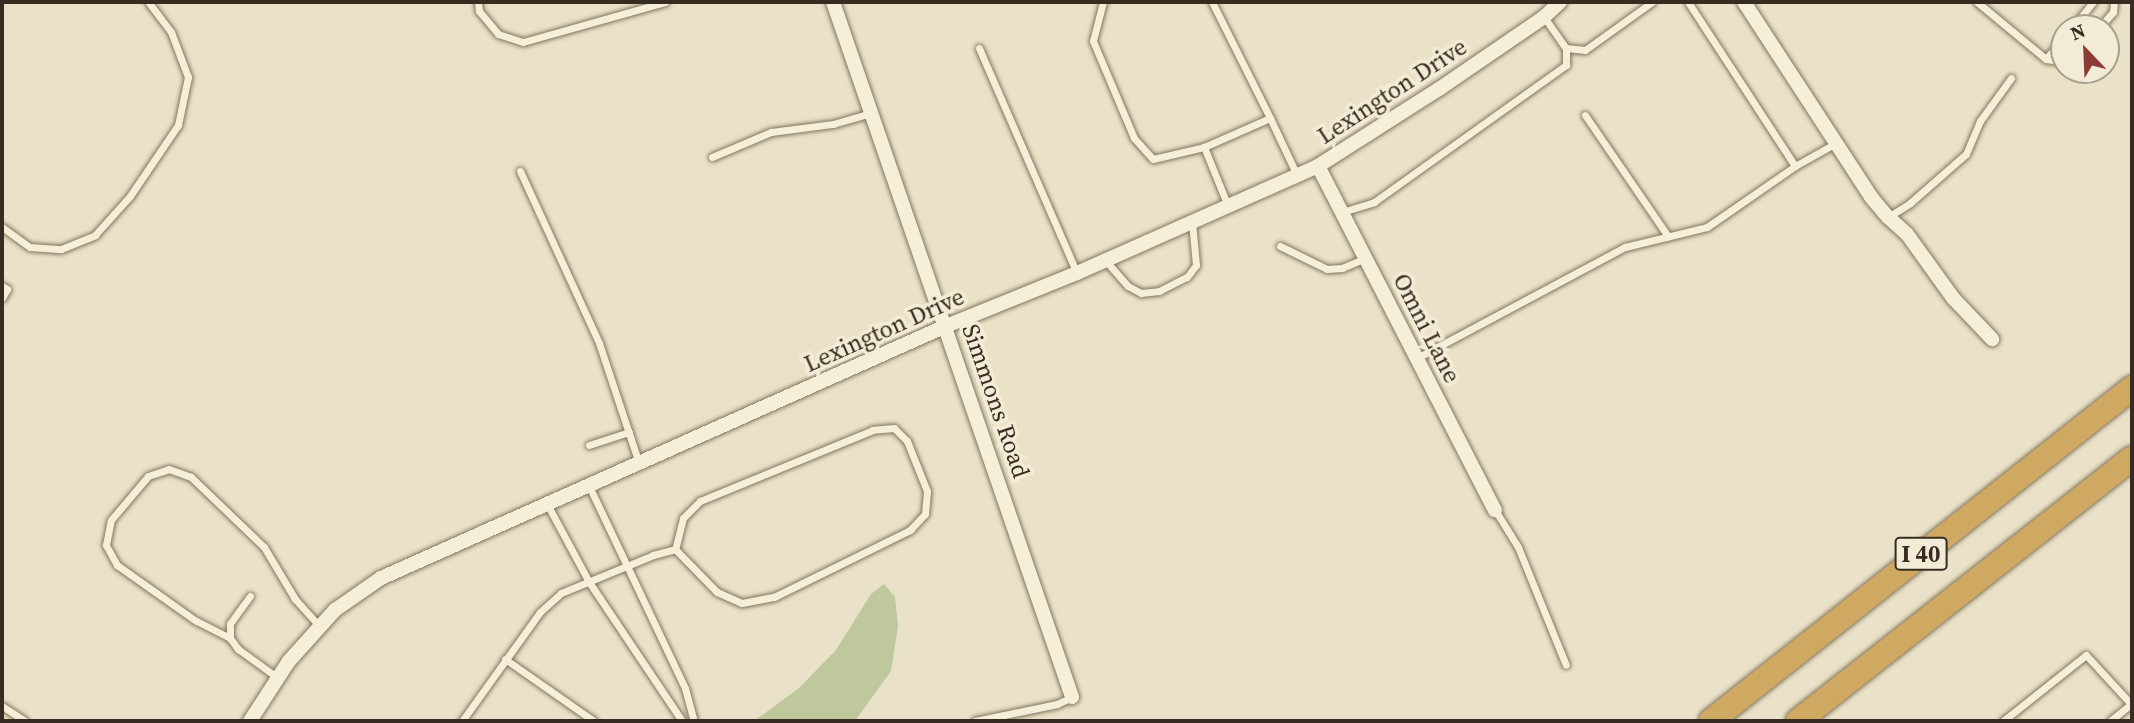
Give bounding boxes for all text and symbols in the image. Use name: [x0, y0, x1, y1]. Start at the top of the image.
north arrow: [2050, 14, 2120, 84]
text: N: [2066, 17, 2089, 46]
street label: Lexington Drive: [1312, 32, 1472, 150]
street label: Omni Lane: [1387, 268, 1467, 388]
street label: Lexington Drive: [799, 282, 969, 378]
street label: Simmons Road: [956, 320, 1036, 482]
road number: I 40: [1893, 534, 1949, 574]

